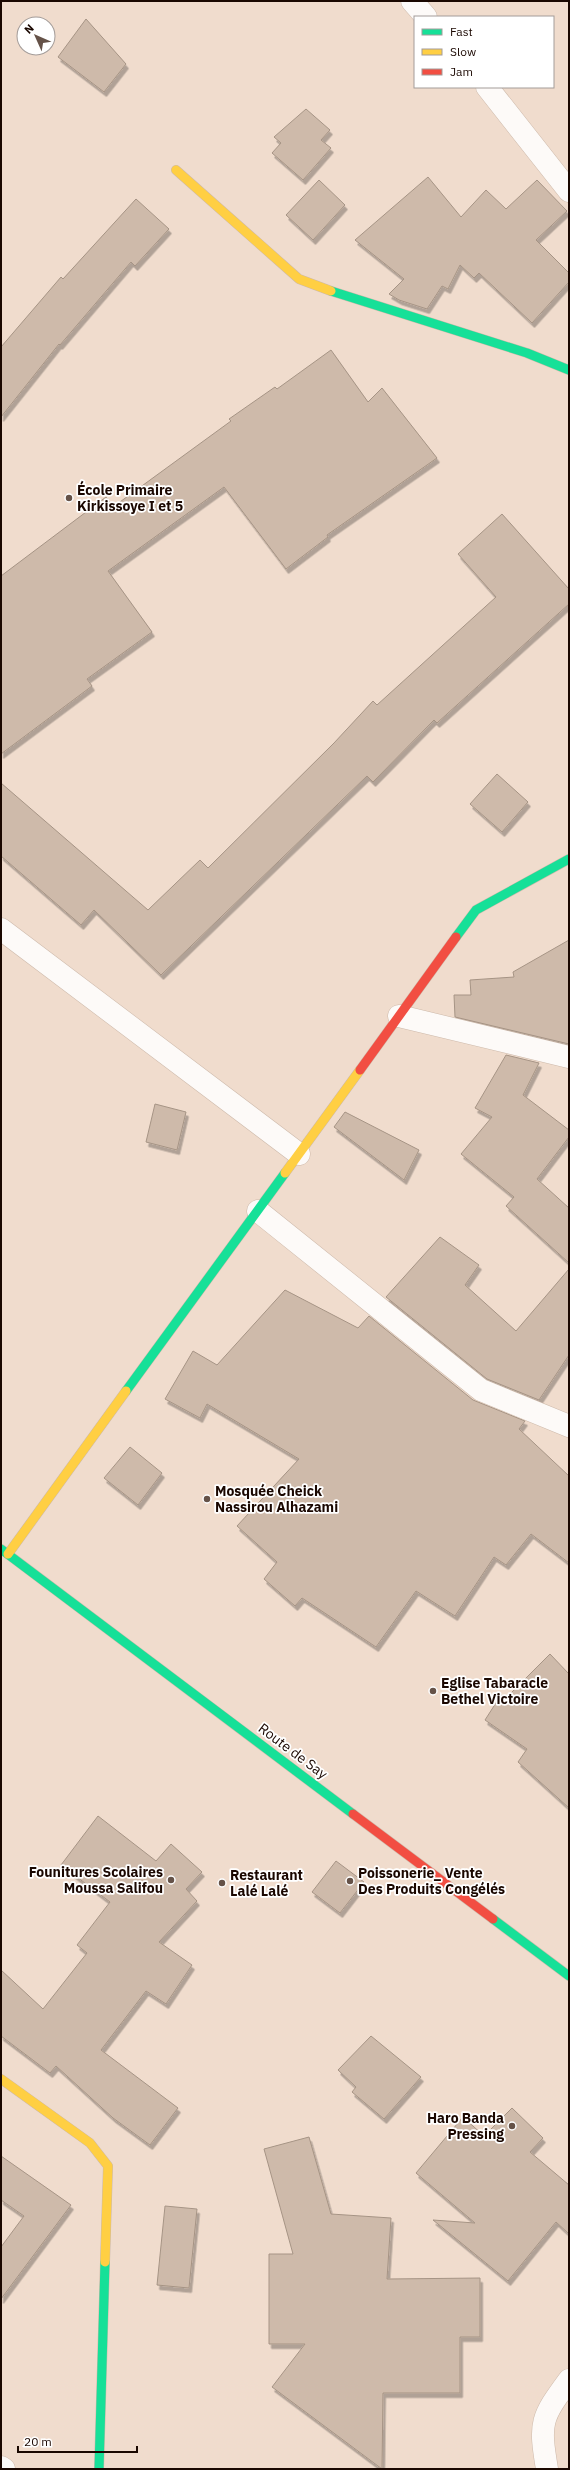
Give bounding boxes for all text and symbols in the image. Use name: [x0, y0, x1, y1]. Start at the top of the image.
north arrow: [16, 16, 56, 56]
legend: [414, 16, 554, 88]
text: N: [21, 21, 37, 37]
text: Fast: [450, 24, 473, 39]
text: Slow: [450, 44, 476, 59]
text: Jam: [450, 64, 473, 79]
place label: École Primaire Kirkissoye I et 5: [77, 480, 183, 515]
marker: École Primaire Kirkissoye I et 5: [64, 493, 74, 503]
place label: Mosquée Cheick Nassirou Alhazami: [215, 1482, 338, 1516]
marker: Mosquée Cheick Nassirou Alhazami: [202, 1494, 212, 1504]
place label: Eglise Tabaracle Bethel Victoire: [441, 1674, 548, 1708]
marker: Eglise Tabaracle Bethel Victoire: [428, 1686, 438, 1696]
street label: Route de Say: [255, 1719, 331, 1783]
place label: Founitures Scolaires Moussa Salifou: [29, 1863, 163, 1897]
place label: Poissonerie_ Vente Des Produits Congélés: [358, 1864, 505, 1898]
place label: Restaurant Lalé Lalé: [230, 1866, 303, 1900]
marker: Founitures Scolaires Moussa Salifou: [166, 1875, 176, 1885]
marker: Poissonerie_ Vente Des Produits Congélés: [345, 1876, 355, 1886]
marker: Restaurant Lalé Lalé: [217, 1878, 227, 1888]
place label: Haro Banda Pressing: [427, 2109, 504, 2143]
marker: Haro Banda Pressing: [507, 2121, 517, 2131]
scale bar: [18, 2428, 137, 2454]
text: 20 m: [24, 2434, 52, 2449]

